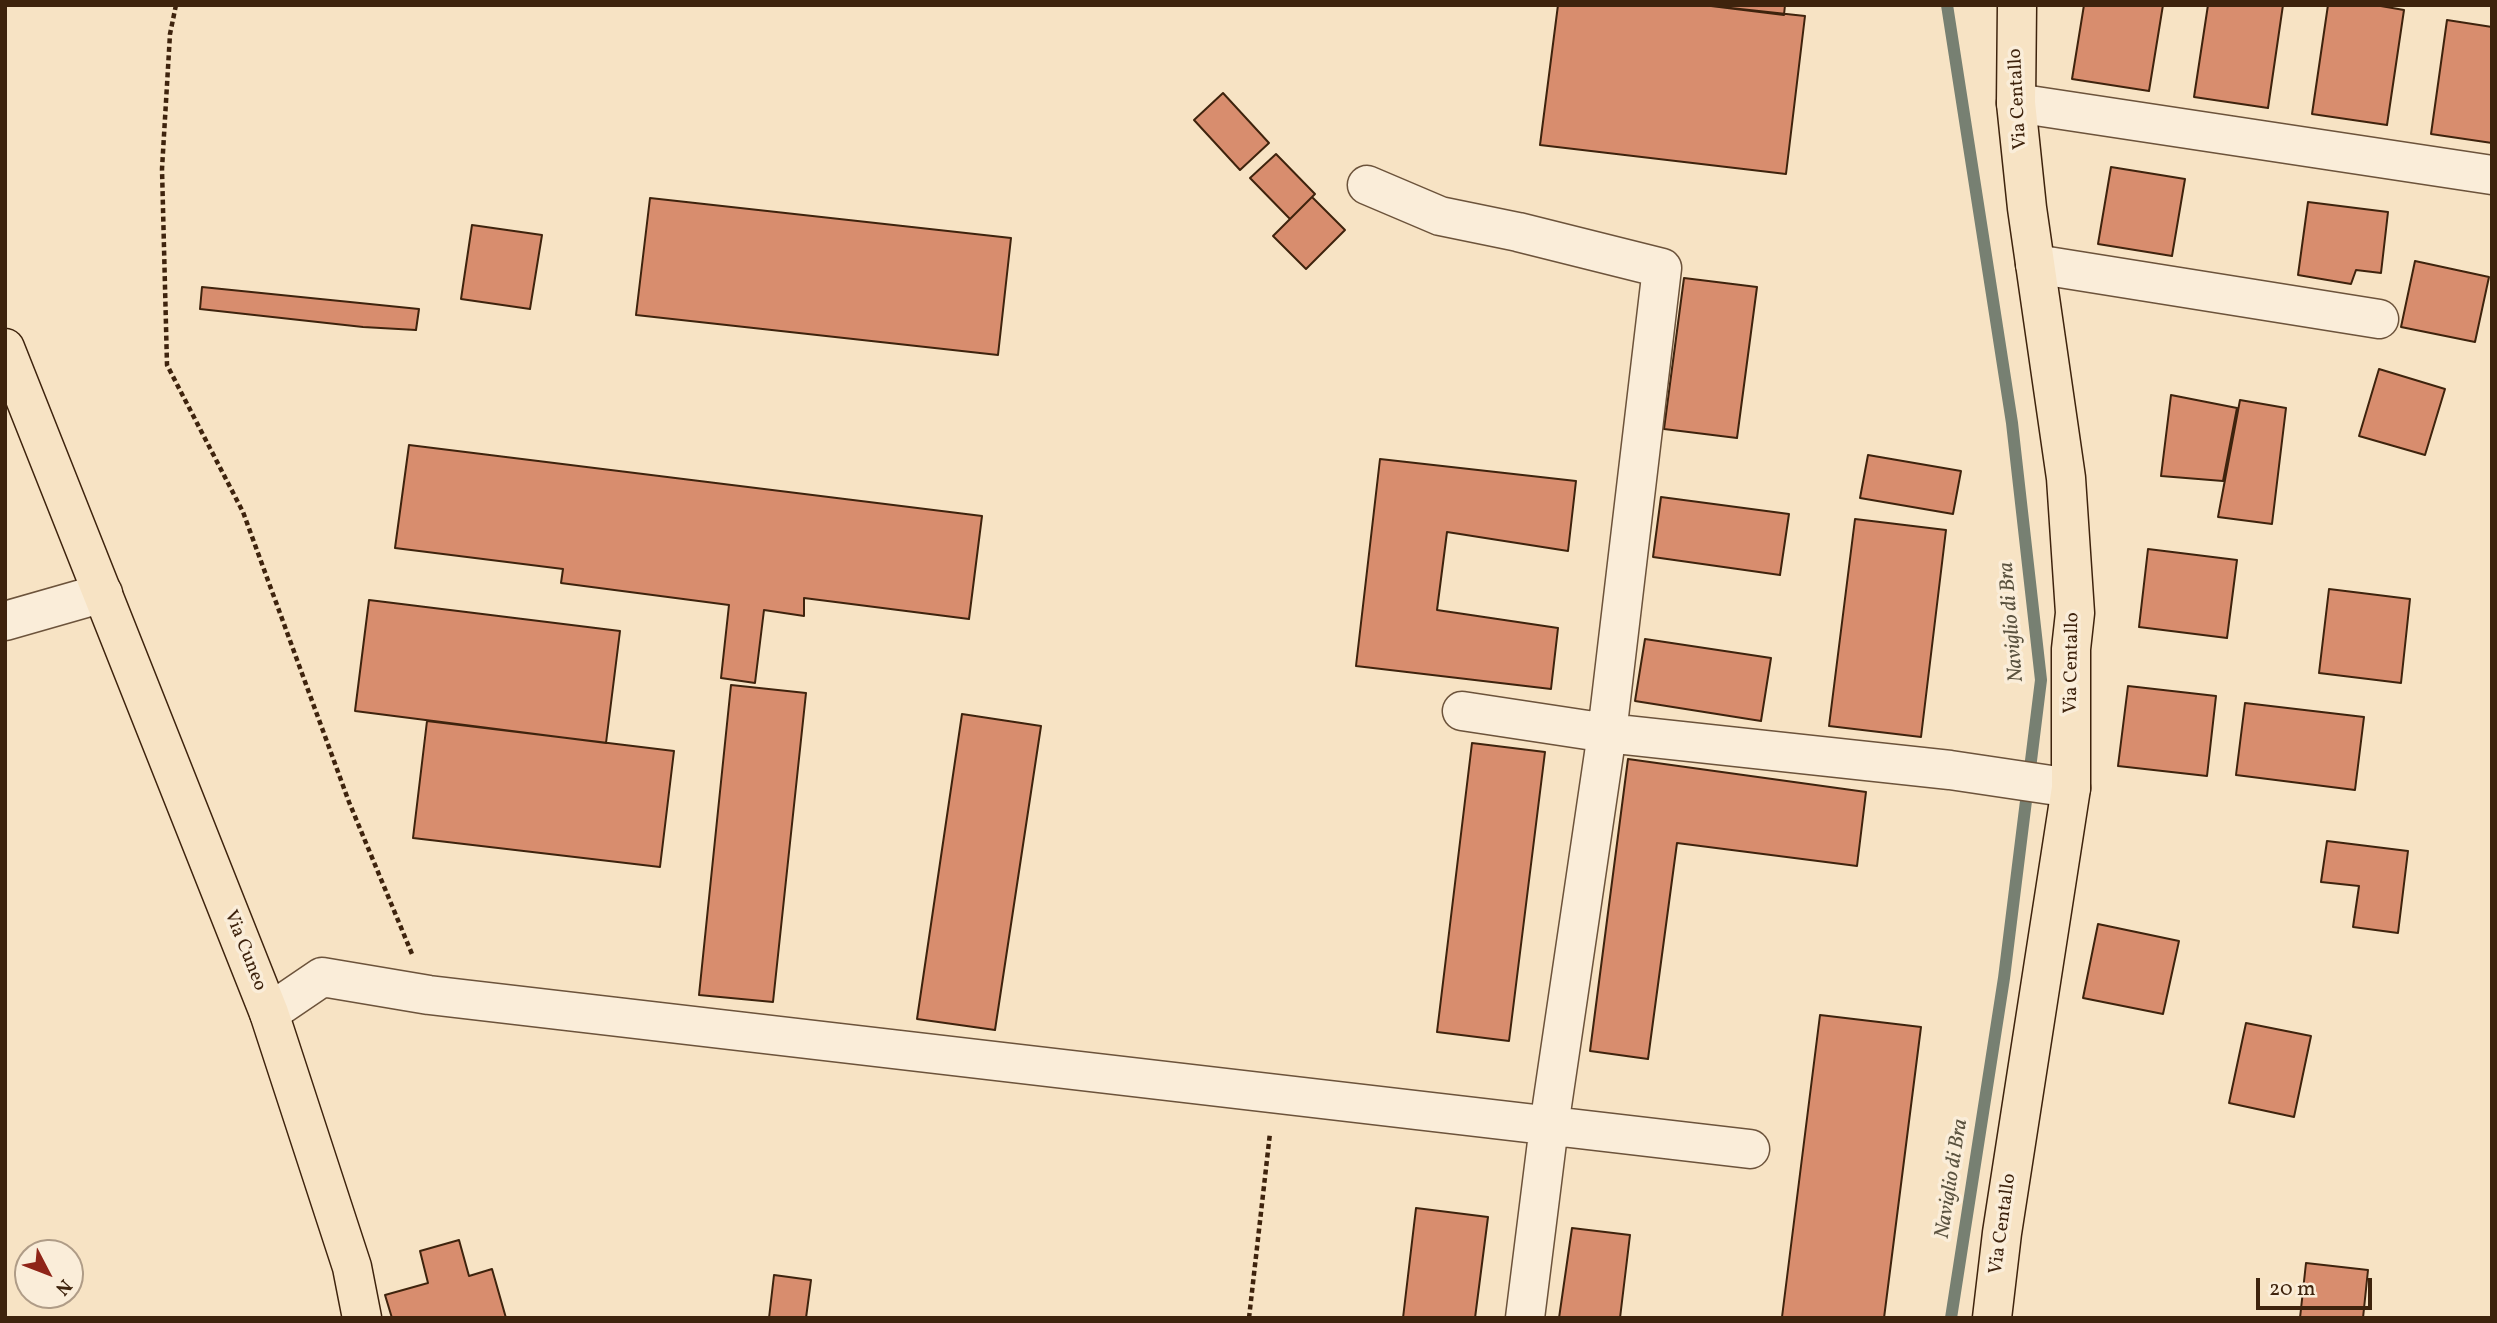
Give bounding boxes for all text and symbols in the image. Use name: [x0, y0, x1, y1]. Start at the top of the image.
street label: Via Centallo: [2005, 48, 2033, 150]
water label: Naviglio di Bra: [1995, 561, 2031, 683]
street label: Via Centallo: [2061, 612, 2085, 714]
street label: Via Cuneo: [218, 907, 270, 995]
water label: Naviglio di Bra: [1931, 1117, 1975, 1241]
street label: Via Centallo: [1986, 1172, 2022, 1276]
north arrow: [14, 1239, 84, 1309]
scale bar: [2259, 1264, 2374, 1308]
text: N: [49, 1273, 77, 1301]
text: 20 m: [2269, 1275, 2315, 1304]

